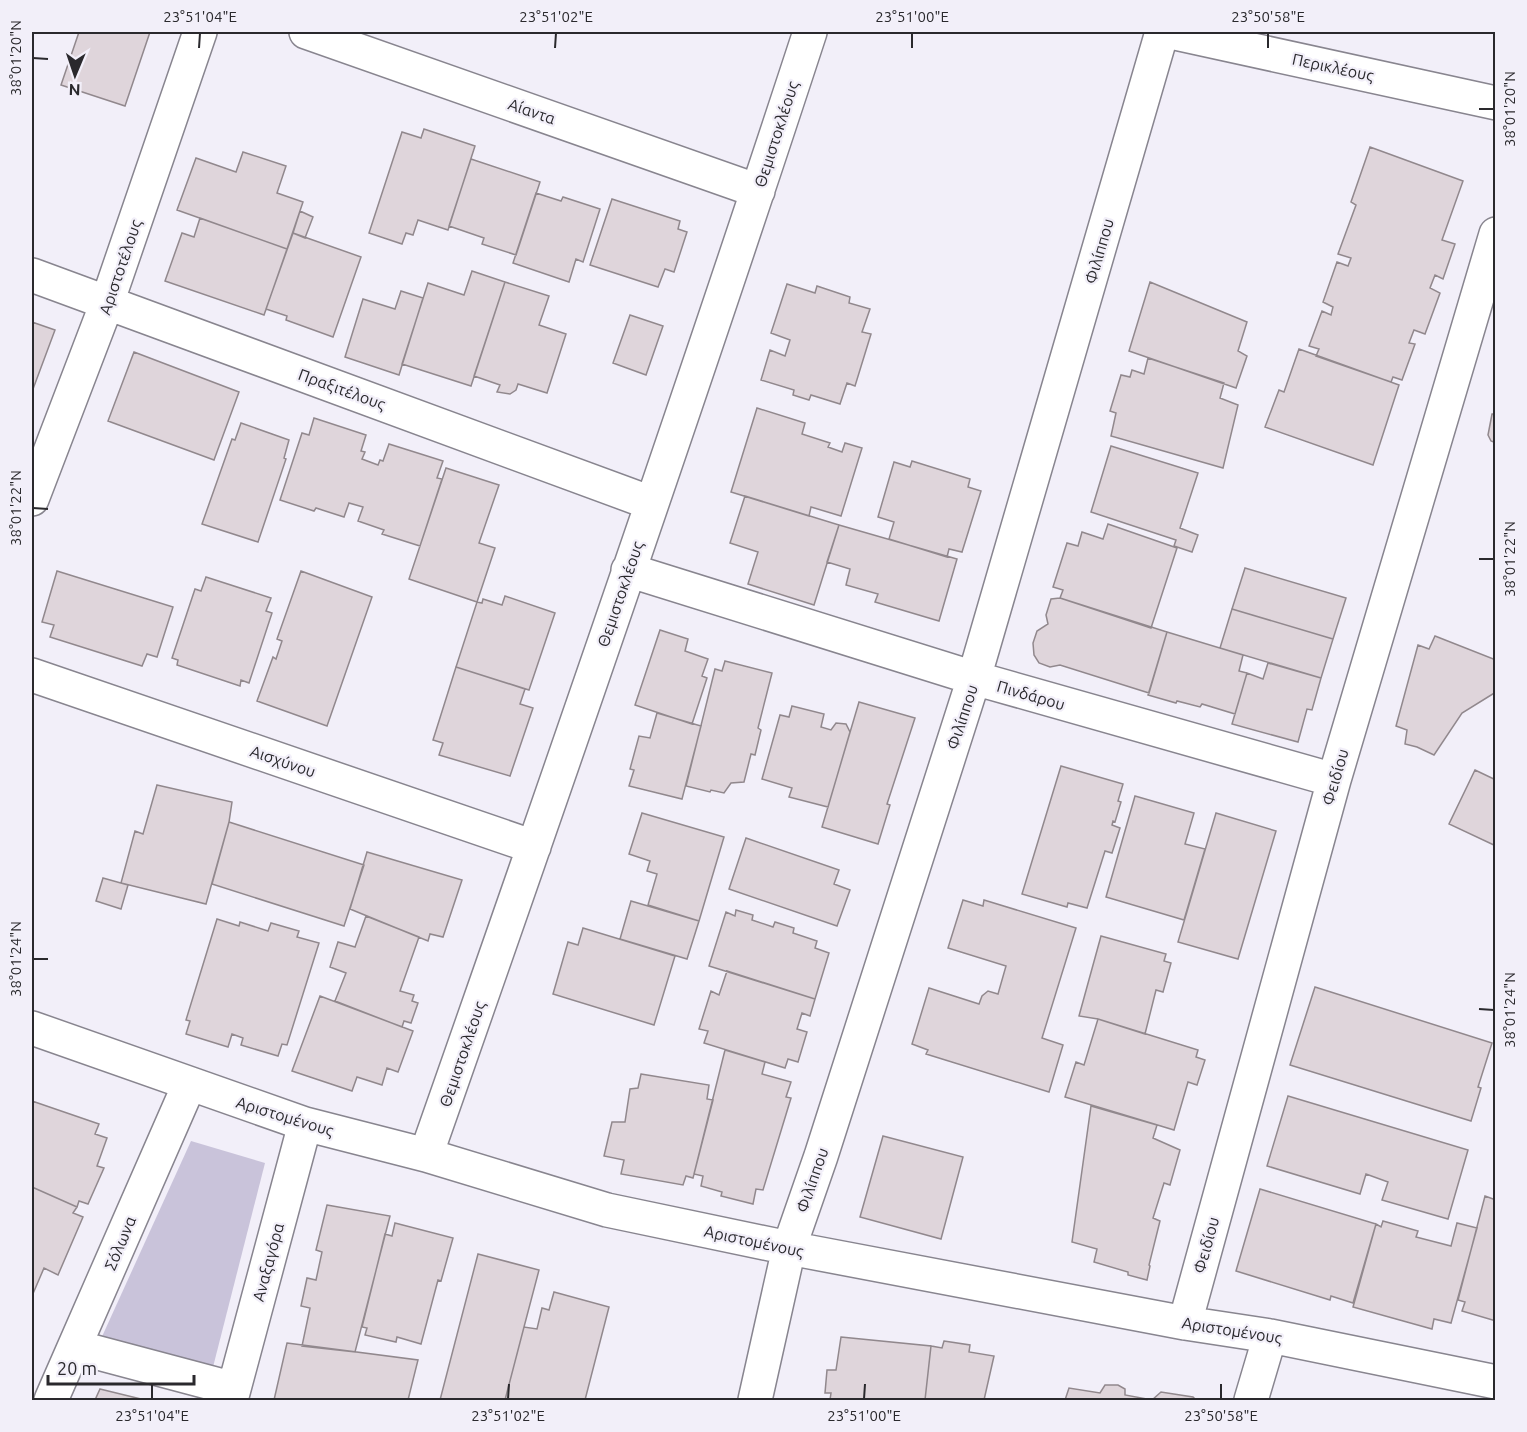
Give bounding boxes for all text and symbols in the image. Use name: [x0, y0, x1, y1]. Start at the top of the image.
text: 23°51'04"E: [163, 8, 237, 25]
text: 23°51'02"E: [519, 8, 593, 25]
text: 23°51'00"E: [875, 8, 949, 25]
text: 23°50'58"E: [1231, 8, 1305, 25]
text: 38°01'20"N: [7, 20, 24, 96]
north arrow: [45, 45, 105, 105]
street label: Περικλέους: [1290, 50, 1375, 85]
text: 38°01'20"N: [1501, 71, 1518, 147]
street label: Θεμιστοκλέους: [750, 79, 803, 190]
text: N: [68, 81, 81, 99]
street label: Αίαντα: [506, 95, 558, 128]
street label: Φιλίππου: [1081, 216, 1117, 286]
street label: Αριστοτέλους: [95, 217, 146, 317]
street label: Πραξιτέλους: [296, 365, 388, 414]
text: 38°01'22"N: [7, 470, 24, 546]
text: 38°01'22"N: [1501, 521, 1518, 597]
street label: Θεμιστοκλέους: [594, 539, 647, 649]
street label: Πινδάρου: [995, 677, 1067, 713]
street label: Φιλίππου: [943, 682, 981, 752]
street label: Αισχύνου: [248, 741, 318, 781]
street label: Φειδίου: [1318, 747, 1352, 807]
text: 38°01'24"N: [7, 921, 24, 997]
text: 38°01'24"N: [1501, 972, 1518, 1048]
street label: Θεμιστοκλέους: [436, 999, 489, 1109]
street label: Αριστομένους: [234, 1093, 336, 1140]
street label: Φιλίππου: [793, 1145, 831, 1215]
street label: Σόλωνα: [101, 1213, 140, 1273]
street label: Φειδίου: [1190, 1215, 1222, 1275]
street label: Αναξαγόρα: [249, 1220, 288, 1304]
street label: Αριστομένους: [702, 1222, 805, 1261]
street label: Αριστομένους: [1181, 1313, 1283, 1348]
scale bar: [48, 1348, 194, 1386]
text: 20 m: [57, 1358, 97, 1378]
text: 23°51'04"E: [115, 1407, 189, 1424]
text: 23°51'02"E: [471, 1407, 545, 1424]
text: 23°51'00"E: [827, 1407, 901, 1424]
text: 23°50'58"E: [1184, 1407, 1258, 1424]

